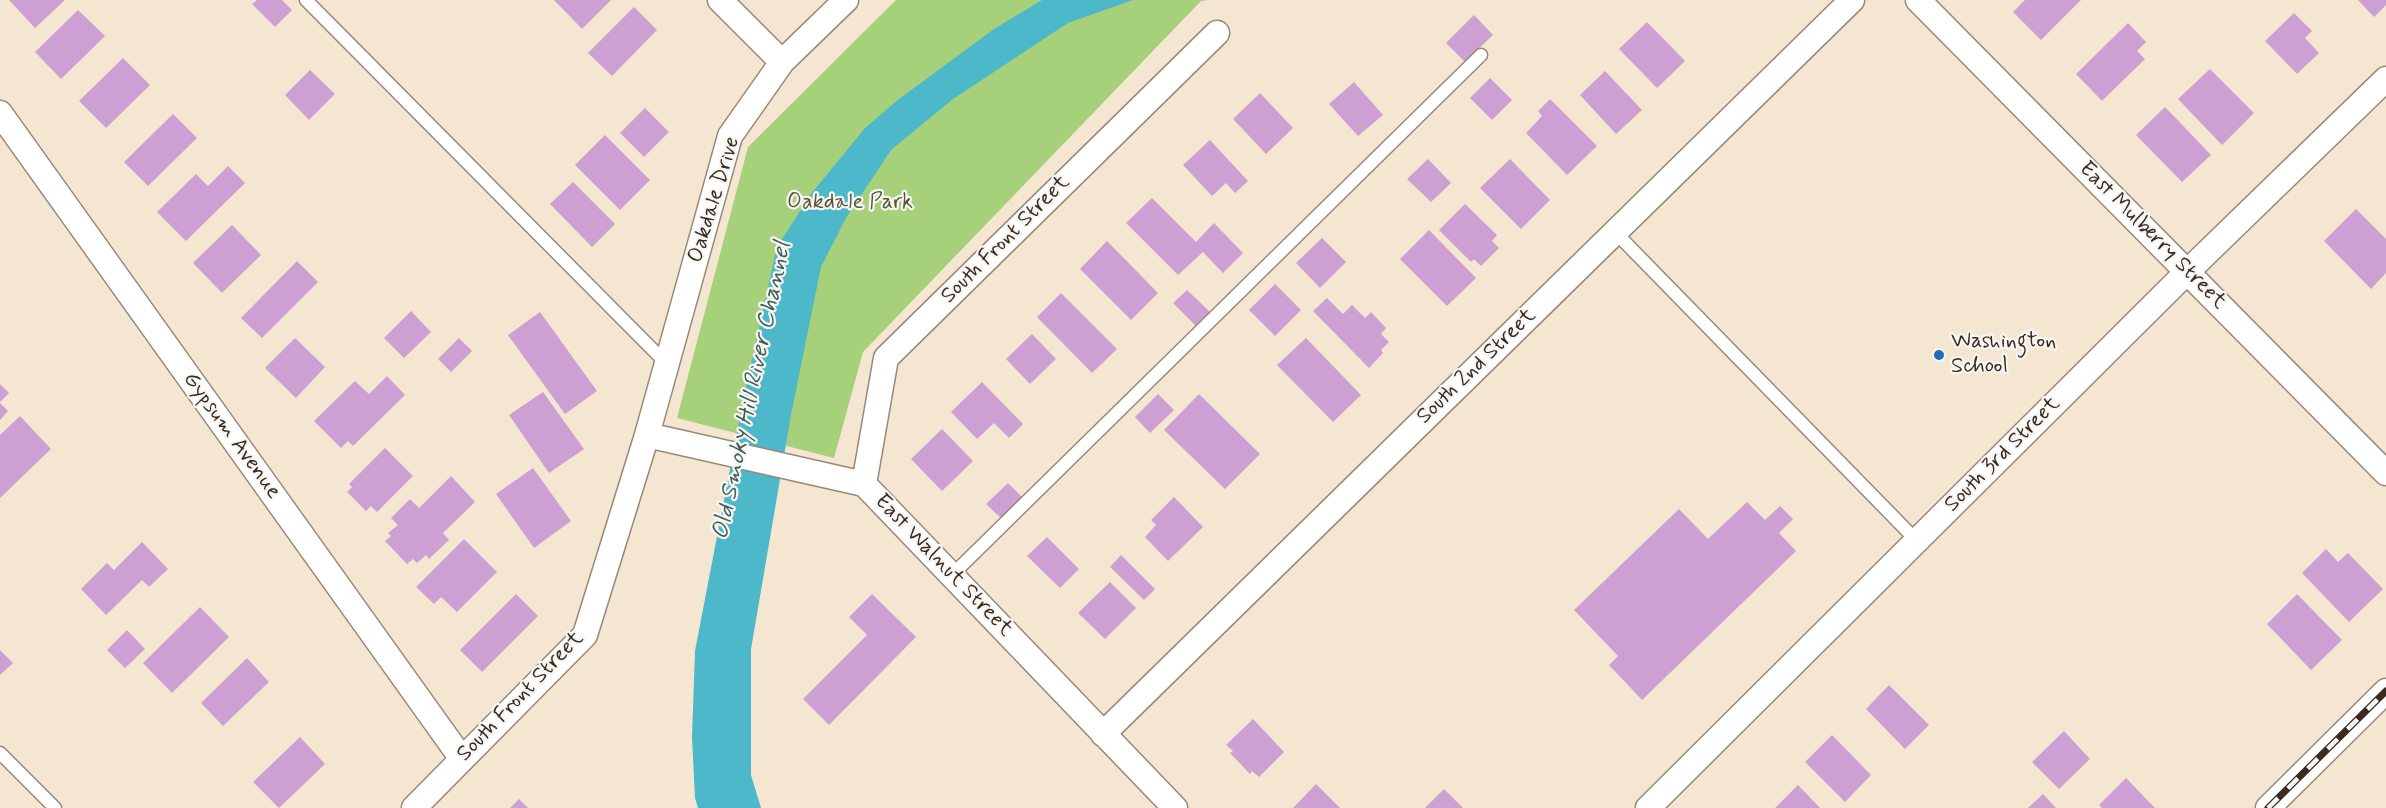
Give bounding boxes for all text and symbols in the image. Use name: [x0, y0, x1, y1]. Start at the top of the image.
street label: Oakdale Drive: [683, 134, 747, 266]
street label: East Mulberry Street: [2073, 157, 2231, 315]
street label: South Front Street: [936, 170, 1076, 310]
park label: Oakdale Park: [787, 190, 913, 216]
water label: Old Smoky Hill River Channel: [707, 240, 799, 542]
street label: South 2nd Street: [1412, 303, 1542, 431]
place label: Washington School: [1951, 329, 2056, 380]
marker: Washington School: [1932, 348, 1946, 362]
street label: Gypsum Avenue: [176, 368, 286, 504]
street label: South 3rd Street: [1940, 392, 2066, 518]
street label: East Walnut Street: [868, 489, 1018, 643]
street label: South Front Street: [452, 626, 590, 768]

